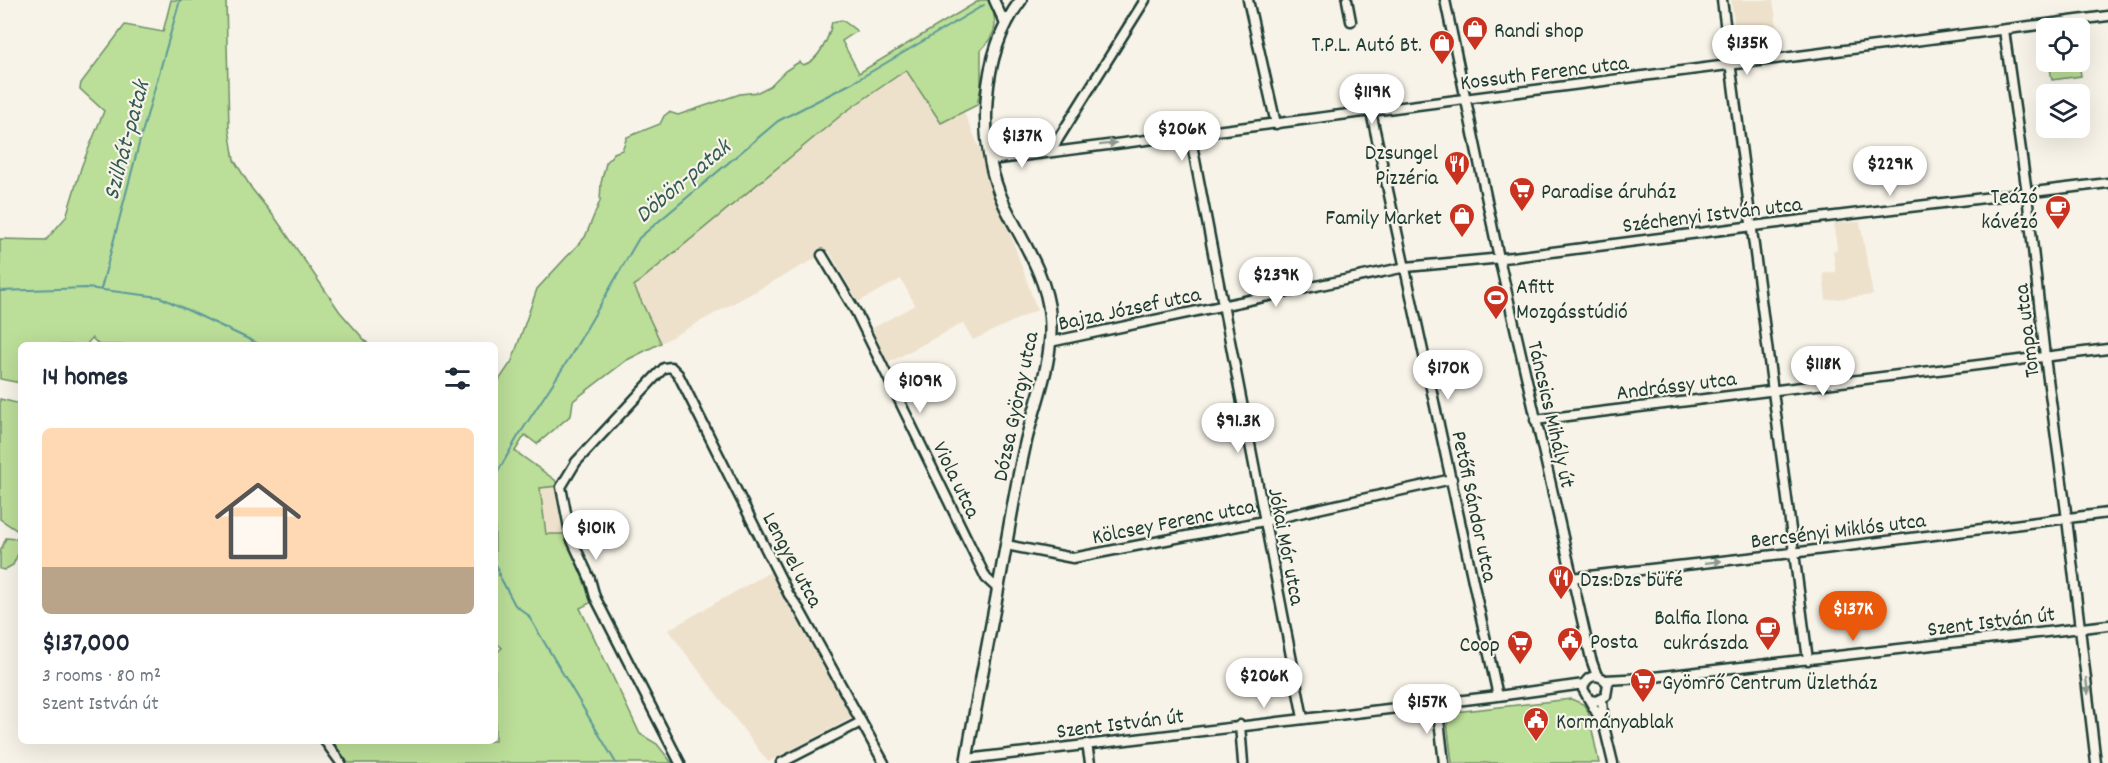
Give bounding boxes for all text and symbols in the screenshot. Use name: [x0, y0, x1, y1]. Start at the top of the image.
shop icon: Randi shop: [1460, 14, 1490, 52]
place label: Randi shop: [1494, 17, 1584, 48]
map controls: [2036, 18, 2090, 138]
button: locate: [2036, 18, 2090, 72]
pin: $135K: [1705, 25, 1789, 76]
shop icon: T.P.L. Autó Bt.: [1427, 28, 1457, 66]
text: $135K: [1726, 30, 1768, 58]
place label: T.P.L. Autó Bt.: [1312, 31, 1422, 62]
street label: Kossuth Ferenc utca: [1458, 49, 1631, 100]
pin: $119K: [1330, 74, 1414, 125]
water label: Szilhát-patak: [96, 75, 161, 204]
text: $119K: [1353, 79, 1391, 107]
button: layers: [2036, 84, 2090, 138]
pin: $206K: [1140, 111, 1224, 162]
text: $206K: [1158, 116, 1206, 144]
pin: $137K: [980, 118, 1064, 169]
text: $137K: [1002, 123, 1042, 151]
water label: Döbön-patak: [629, 131, 741, 233]
place label: Dzsungel Pizzéria: [1365, 139, 1439, 195]
one-way arrow: [1099, 140, 1118, 149]
pin: $229K: [1848, 146, 1932, 197]
restaurant icon: Dzsungel Pizzéria: [1442, 149, 1472, 187]
text: $229K: [1867, 151, 1913, 179]
supermarket icon: Paradise áruház: [1507, 175, 1537, 213]
place label: Paradise áruház: [1541, 178, 1677, 209]
place label: Teázó kávézó: [1981, 183, 2038, 239]
street label: Széchenyi István utca: [1621, 190, 1805, 243]
cafe icon: Teázó kávézó: [2043, 193, 2073, 231]
shop icon: Family Market: [1447, 201, 1477, 239]
place label: Family Market: [1325, 204, 1442, 235]
pin: $239K: [1234, 257, 1318, 308]
text: $239K: [1253, 262, 1299, 290]
place label: Afitt Mozgásstúdió: [1516, 273, 1628, 329]
street label: Bajza József utca: [1056, 280, 1204, 341]
street label: Tompa utca: [2007, 281, 2050, 379]
sports icon: Afitt Mozgásstúdió: [1481, 283, 1511, 321]
street label: Dózsa György utca: [986, 328, 1049, 485]
street label: Táncsics Mihály út: [1518, 338, 1582, 491]
pin: $118K: [1781, 346, 1865, 397]
pin: $170K: [1406, 350, 1490, 401]
text: $118K: [1805, 351, 1841, 379]
text: $170K: [1427, 355, 1469, 383]
text: 14 homes: [42, 360, 128, 397]
icon: filters: [441, 362, 474, 395]
pin: $109K: [878, 363, 962, 414]
street label: Andrássy utca: [1615, 365, 1739, 410]
text: $109K: [898, 368, 942, 396]
pin: $91.3K: [1189, 403, 1287, 454]
text: $91.3K: [1215, 408, 1261, 436]
street label: Petőfi Sándor utca: [1441, 428, 1504, 586]
street label: Viola utca: [923, 437, 987, 525]
icon: home: [204, 467, 312, 575]
street label: Jókai Mór utca: [1258, 485, 1311, 609]
street label: Kölcsey Ferenc utca: [1090, 492, 1258, 554]
street label: Bercsényi Miklós utca: [1749, 506, 1928, 559]
street label: Lengyel utca: [753, 507, 829, 614]
pin: $101K: [554, 510, 638, 561]
text: $101K: [576, 515, 616, 543]
one-way arrow: [1704, 557, 1723, 567]
restaurant icon: Dzs.Dzs büfé: [1546, 563, 1576, 601]
place label: Dzs.Dzs büfé: [1580, 566, 1683, 597]
pin: $137K: [1811, 591, 1895, 642]
text: $137K: [1833, 596, 1873, 624]
street label: Szent István út: [1926, 600, 2057, 647]
place label: Balfia Ilona cukrászda: [1654, 604, 1749, 660]
cafe icon: Balfia Ilona cukrászda: [1753, 614, 1783, 652]
public building icon: Posta: [1555, 625, 1585, 663]
text: $137,000: [42, 626, 130, 663]
supermarket icon: Coop: [1505, 628, 1535, 666]
place label: Posta: [1590, 628, 1638, 659]
place label: Coop: [1459, 631, 1500, 662]
pin: $206K: [1222, 658, 1306, 709]
text: 3 rooms · 80 m²: [42, 663, 161, 691]
text: $206K: [1240, 663, 1288, 691]
supermarket icon: Gyömrő Centrum Üzletház: [1628, 666, 1658, 704]
place label: Gyömrő Centrum Üzletház: [1662, 669, 1878, 700]
one-way arrow: [2082, 677, 2092, 696]
pin: $157K: [1385, 684, 1469, 735]
text: $157K: [1407, 689, 1447, 717]
text: Szent István út: [42, 691, 159, 719]
street label: Szent István út: [1055, 702, 1186, 749]
public building icon: Kormányablak: [1521, 705, 1551, 743]
place label: Kormányablak: [1556, 708, 1674, 739]

